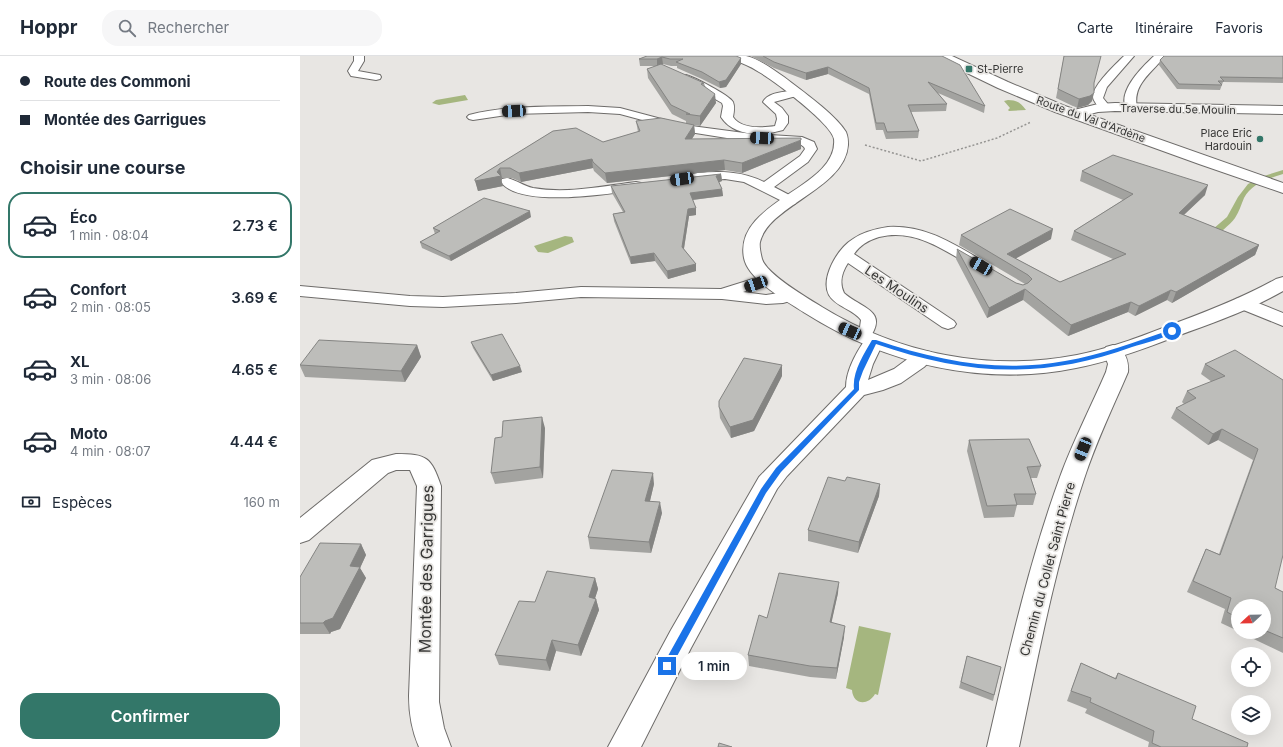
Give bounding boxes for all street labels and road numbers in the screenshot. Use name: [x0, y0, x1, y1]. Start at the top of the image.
street label: Route du Val d'Ardène: [1035, 93, 1147, 145]
street label: Traverse du 5e Moulin: [1120, 101, 1236, 117]
street label: Les Moulins: [862, 262, 932, 316]
street label: Chemin du Collet Saint Pierre: [1016, 480, 1078, 658]
street label: Montée des Garrigues: [415, 485, 437, 653]

